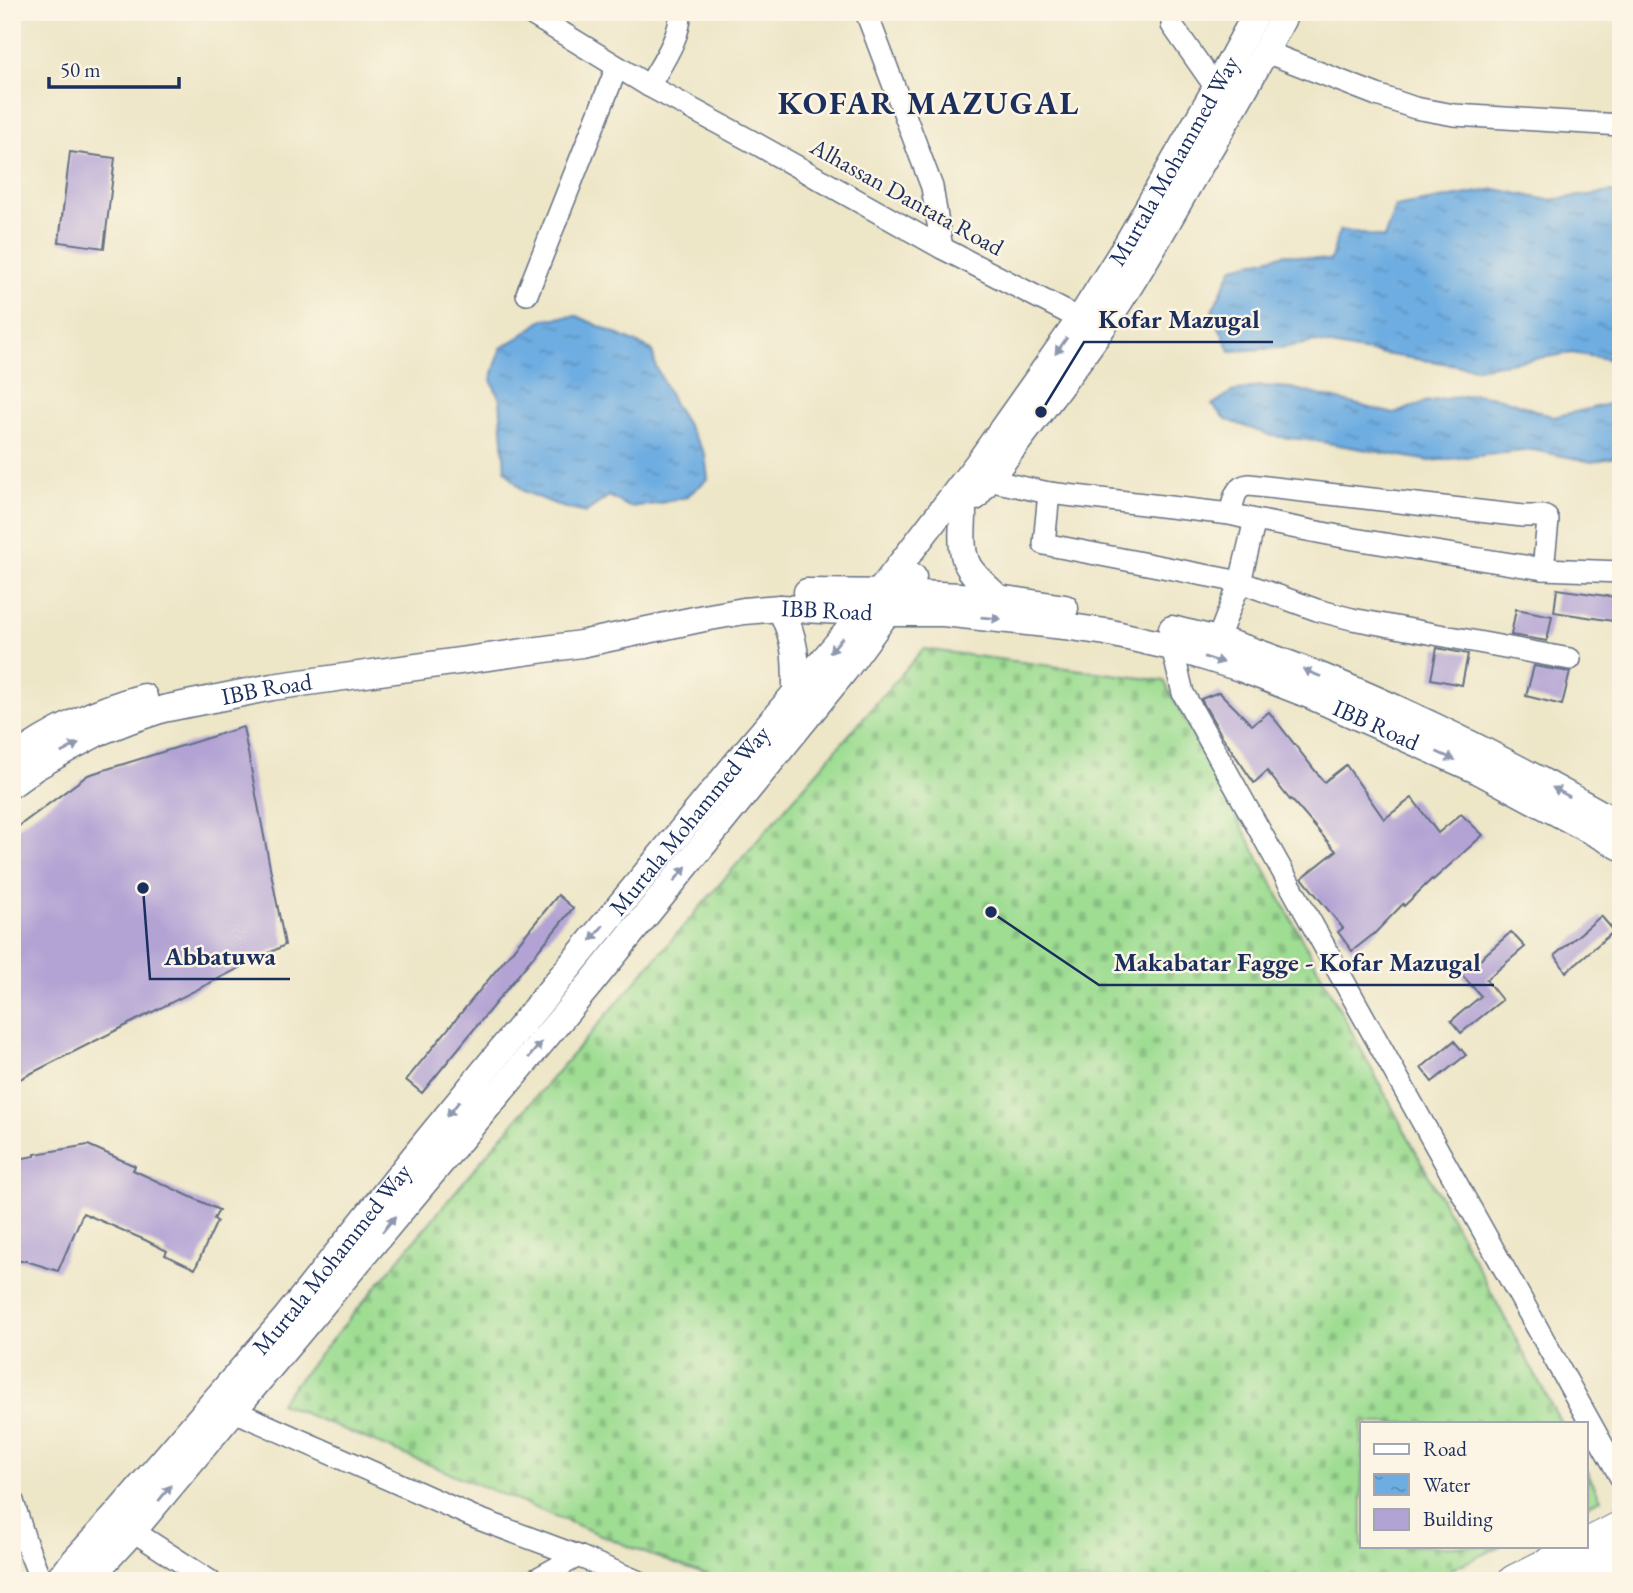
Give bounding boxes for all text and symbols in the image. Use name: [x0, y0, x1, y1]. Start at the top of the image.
scale bar: [49, 46, 178, 90]
street label: Murtala Mohammed Way: [1101, 50, 1246, 271]
text: 50 m: [60, 56, 101, 83]
district label: KOFAR MAZUGAL: [778, 82, 1080, 124]
street label: Alhassan Dantata Road: [804, 130, 1010, 263]
callout: Kofar Mazugal: [1084, 295, 1273, 342]
text: Kofar Mazugal: [1098, 302, 1260, 336]
one-way arrow: [1055, 337, 1069, 355]
street label: IBB Road: [780, 592, 874, 627]
one-way arrow: [980, 613, 1002, 624]
one-way arrow: [828, 636, 844, 654]
one-way arrow: [1204, 655, 1225, 665]
street label: IBB Road: [218, 666, 315, 712]
one-way arrow: [1301, 668, 1322, 679]
street label: IBB Road: [1328, 692, 1425, 758]
street label: Murtala Mohammed Way: [602, 718, 777, 922]
one-way arrow: [60, 742, 80, 754]
one-way arrow: [1436, 751, 1457, 762]
one-way arrow: [1551, 787, 1571, 798]
one-way arrow: [672, 866, 687, 884]
one-way arrow: [590, 925, 605, 942]
callout: Abbatuwa: [150, 932, 290, 979]
callout: Makabatar Fagge - Kofar Mazugal: [1099, 938, 1494, 985]
text: Abbatuwa: [163, 939, 277, 973]
text: Makabatar Fagge - Kofar Mazugal: [1113, 945, 1481, 979]
one-way arrow: [527, 1041, 542, 1058]
one-way arrow: [446, 1101, 461, 1118]
street label: Murtala Mohammed Way: [245, 1156, 418, 1361]
one-way arrow: [381, 1216, 396, 1233]
legend: [1360, 1422, 1588, 1548]
text: Road: [1423, 1435, 1467, 1462]
text: Water: [1423, 1471, 1470, 1498]
one-way arrow: [157, 1484, 172, 1502]
text: Building: [1423, 1505, 1493, 1532]

